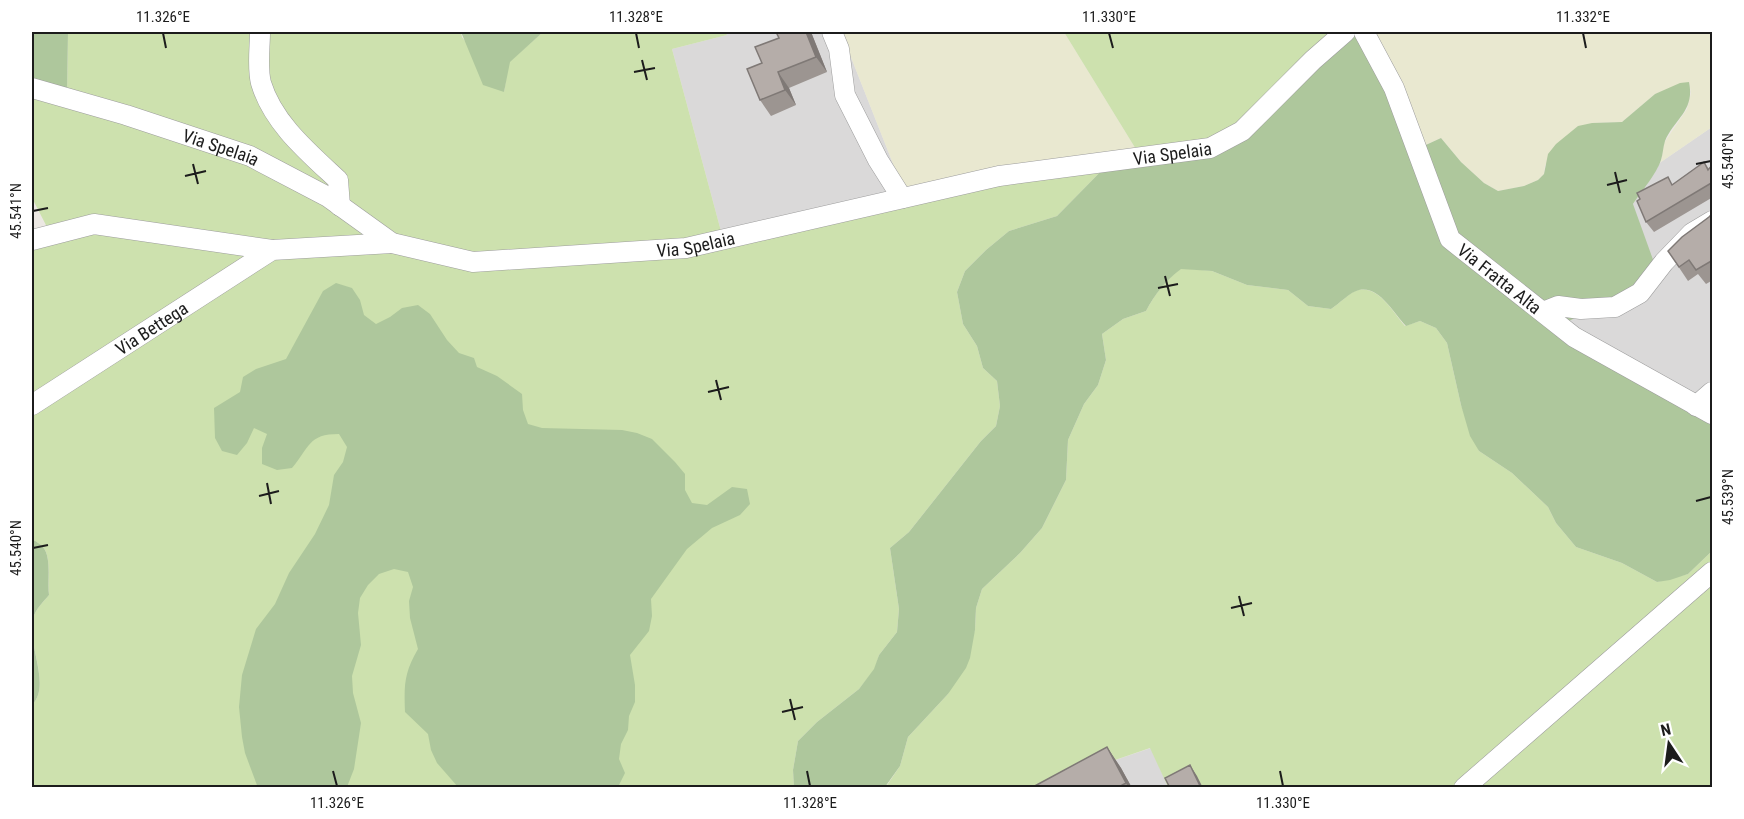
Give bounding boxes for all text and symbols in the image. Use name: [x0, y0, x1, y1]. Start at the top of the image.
text: 11.326°E: [136, 8, 190, 26]
text: 11.328°E: [609, 8, 663, 26]
text: 11.330°E: [1082, 8, 1136, 26]
text: 11.332°E: [1556, 8, 1610, 26]
street label: Via Spelaia: [180, 124, 263, 170]
text: 45.540°N: [1719, 133, 1737, 189]
street label: Via Spelaia: [1132, 137, 1213, 169]
text: 45.541°N: [7, 183, 25, 239]
street label: Via Spelaia: [656, 227, 737, 260]
street label: Via Fratta Alta: [1454, 239, 1546, 318]
street label: Via Bettega: [111, 297, 191, 359]
text: 45.539°N: [1719, 469, 1737, 525]
text: 45.540°N: [7, 520, 25, 576]
north arrow: [1639, 714, 1699, 774]
text: N: [1659, 720, 1673, 740]
text: 11.326°E: [310, 794, 364, 812]
text: 11.328°E: [783, 794, 837, 812]
text: 11.330°E: [1256, 794, 1310, 812]

